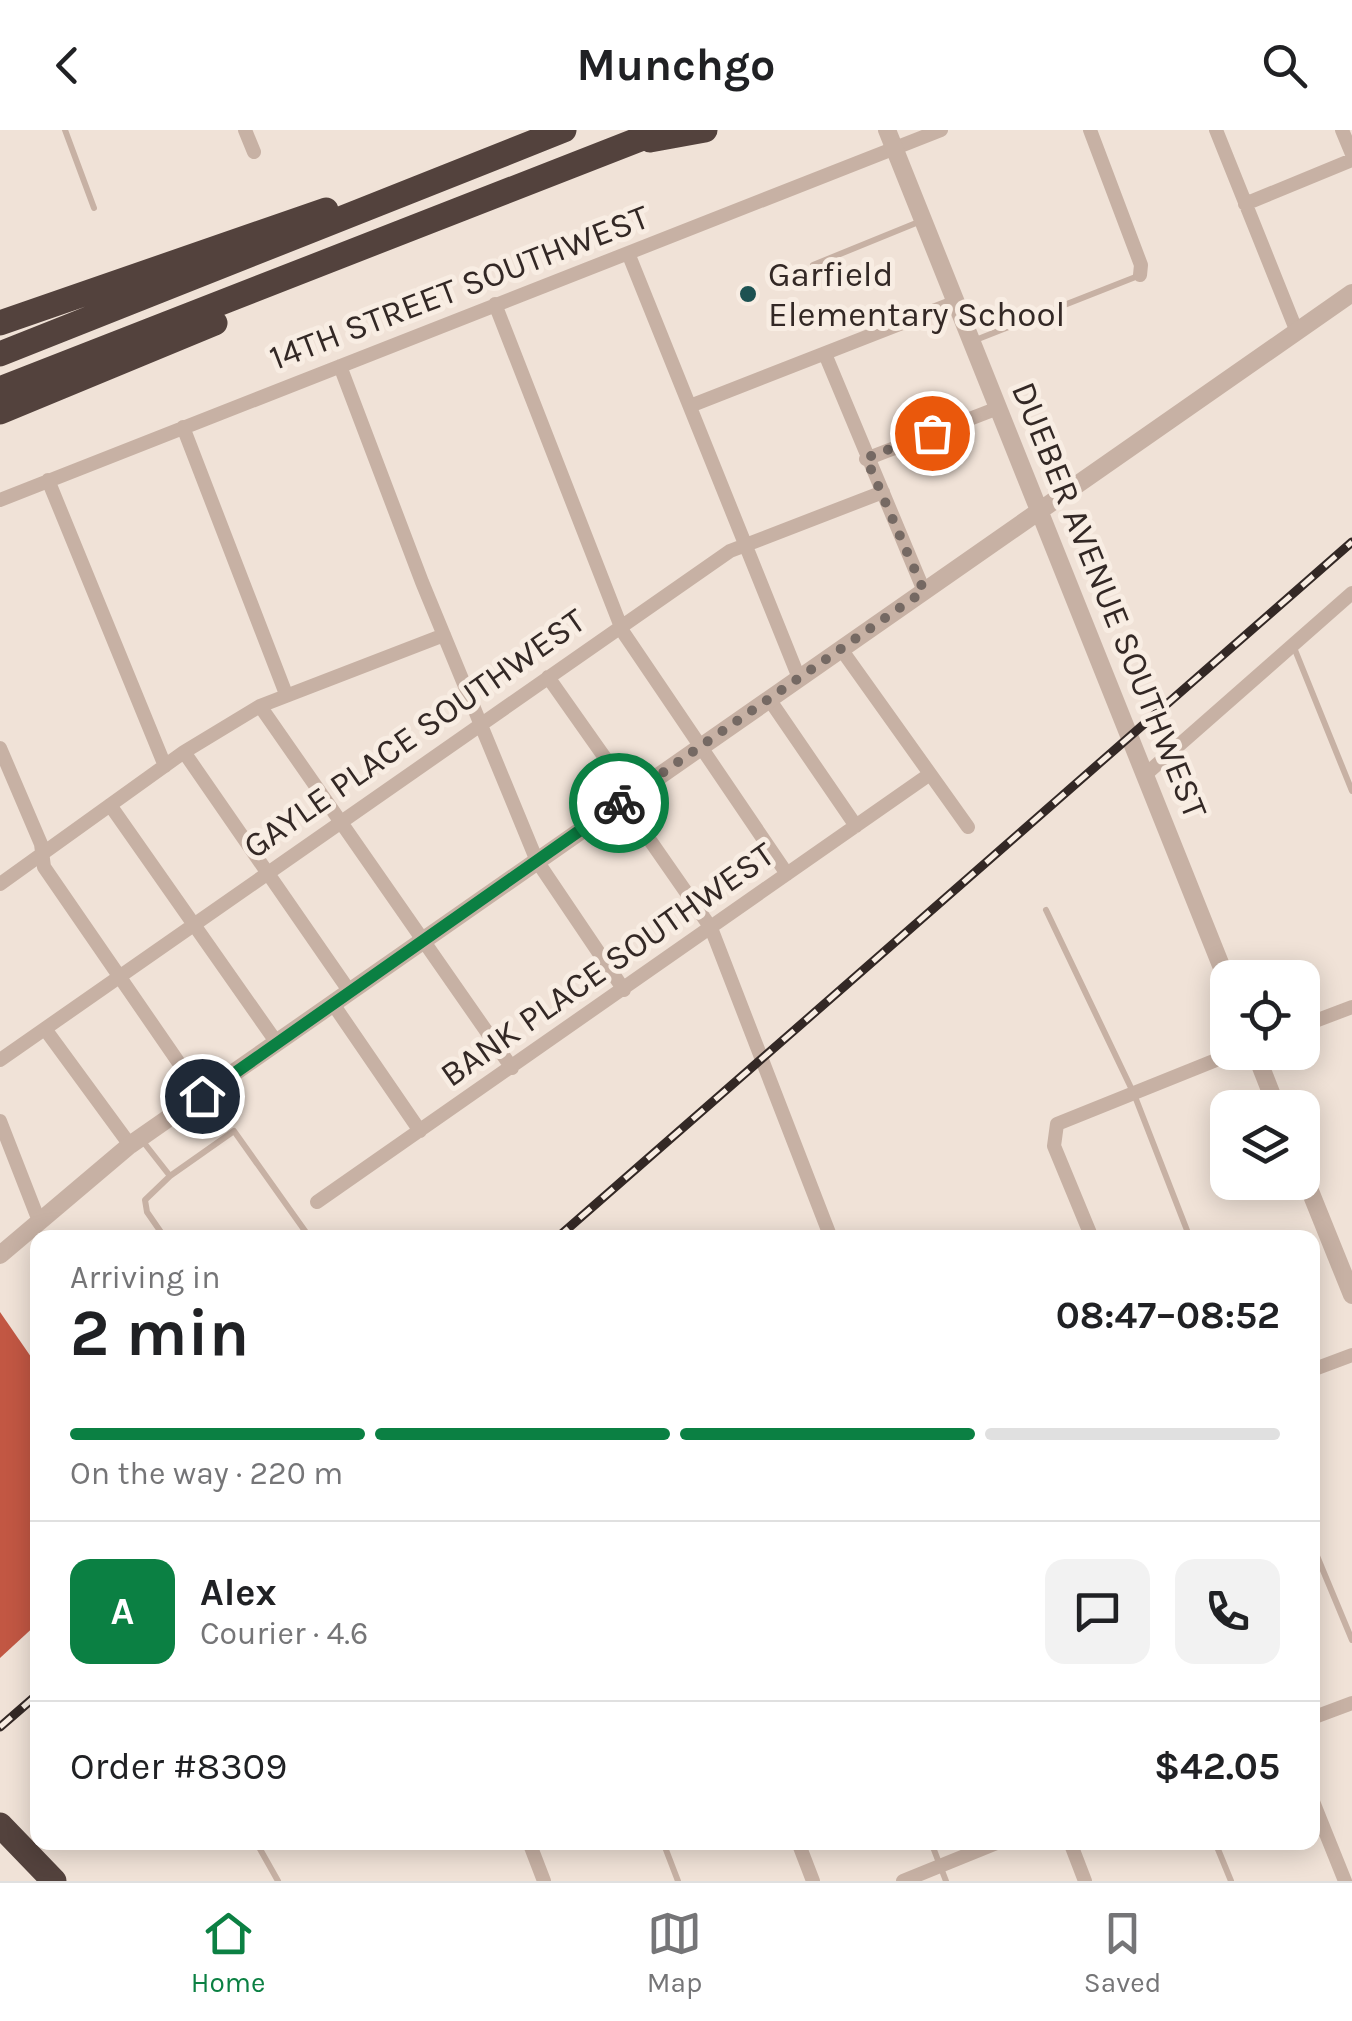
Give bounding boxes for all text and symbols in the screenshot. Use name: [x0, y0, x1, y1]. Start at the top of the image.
icon: back: [40, 38, 95, 93]
icon: search: [1257, 38, 1312, 93]
text: Munchgo: [576, 39, 776, 91]
street label: 14TH STREET SOUTHWEST: [264, 196, 655, 379]
place label: Garfield Elementary School: [768, 254, 1065, 335]
marker: Garfield Elementary School: [737, 283, 759, 305]
street label: DUEBER AVENUE SOUTHWEST: [1003, 376, 1216, 825]
pin: [890, 391, 975, 476]
icon: bag: [905, 406, 960, 461]
street label: GAYLE PLACE SOUTHWEST: [236, 599, 593, 867]
courier: [569, 753, 669, 853]
icon: bike: [592, 776, 647, 831]
street label: BANK PLACE SOUTHWEST: [433, 833, 782, 1095]
map controls: [1210, 960, 1320, 1200]
button: locate: [1210, 960, 1320, 1070]
pin: [160, 1054, 245, 1139]
icon: home: [175, 1069, 230, 1124]
button: layers: [1210, 1090, 1320, 1200]
text: Arriving in: [70, 1259, 221, 1296]
text: 08:47–08:52: [1056, 1293, 1280, 1338]
text: 2 min: [70, 1295, 249, 1371]
text: On the way · 220 m: [70, 1455, 343, 1492]
button: chat: [1045, 1559, 1150, 1664]
button: phone: [1175, 1559, 1280, 1664]
text: Alex: [200, 1570, 277, 1615]
text: A: [111, 1589, 134, 1634]
text: Courier · 4.6: [200, 1615, 368, 1652]
text: Order #8309: [70, 1744, 287, 1789]
text: $42.05: [1154, 1744, 1280, 1789]
tab: Home: [191, 1906, 265, 1999]
tab: Map: [647, 1906, 702, 1999]
tab: Saved: [1084, 1906, 1161, 1999]

